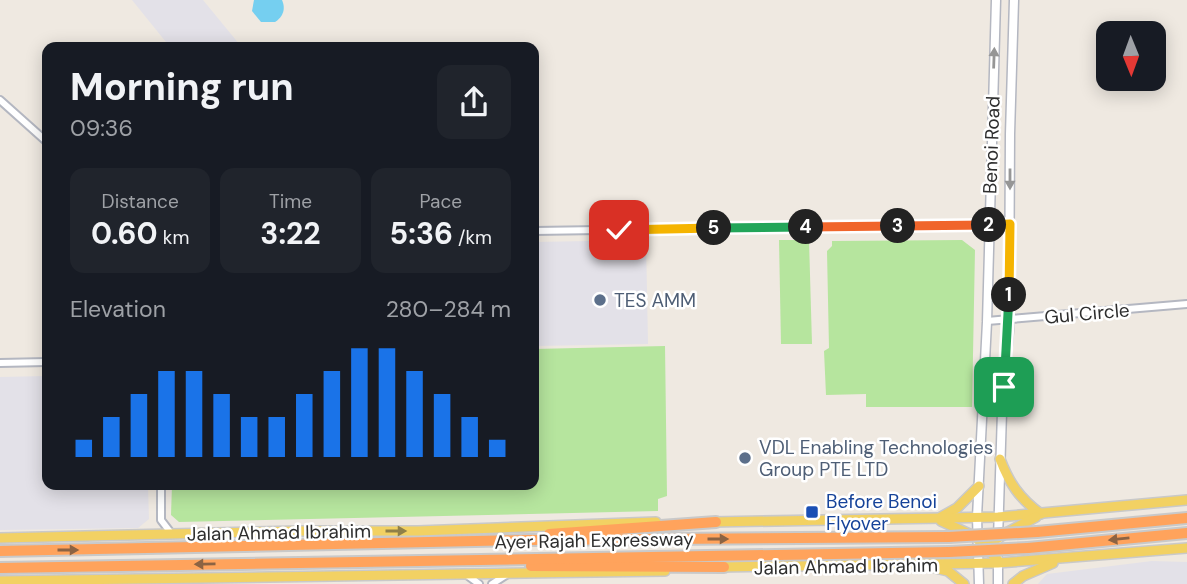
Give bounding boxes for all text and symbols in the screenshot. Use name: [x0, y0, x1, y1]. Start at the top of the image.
north arrow: [1096, 21, 1166, 91]
map controls: [1096, 21, 1166, 91]
one-way arrow: [989, 47, 1000, 69]
text: Morning run: [70, 62, 294, 112]
button: share: [437, 65, 511, 139]
street label: Benoi Road: [977, 95, 1006, 195]
text: 09:36: [70, 113, 133, 143]
one-way arrow: [1004, 169, 1016, 191]
text: Distance: [102, 189, 179, 214]
text: Time: [269, 189, 312, 214]
text: Pace: [420, 189, 462, 214]
pin: [589, 200, 649, 260]
pin: 3: [880, 208, 916, 244]
pin: 2: [972, 208, 1006, 243]
pin: 5: [696, 210, 732, 246]
pin: 4: [788, 210, 824, 244]
icon: check: [600, 211, 638, 249]
text: 2: [983, 212, 994, 237]
text: 3: [892, 213, 903, 238]
text: 0.60: [91, 214, 158, 253]
text: 3:22: [260, 214, 321, 253]
text: 5:36: [390, 214, 453, 253]
text: 4: [799, 214, 812, 239]
text: 5: [708, 215, 719, 240]
text: km: [158, 225, 189, 250]
text: /km: [453, 225, 492, 250]
pin: 1: [992, 278, 1026, 312]
text: 1: [1005, 282, 1012, 307]
place label: TES AMM: [614, 288, 696, 313]
marker: TES AMM: [592, 292, 608, 308]
text: Elevation: [70, 294, 166, 324]
text: 280–284 m: [386, 294, 511, 324]
street label: Gul Circle: [1043, 297, 1131, 330]
pin: [974, 357, 1034, 417]
icon: arrive: [985, 368, 1023, 406]
place label: VDL Enabling Technologies Group PTE LTD: [759, 435, 993, 482]
marker: VDL Enabling Technologies Group PTE LTD: [737, 450, 753, 466]
place label: Before Benoi Flyover: [826, 489, 937, 536]
marker: Before Benoi Flyover: [804, 504, 820, 520]
street label: Jalan Ahmad Ibrahim: [187, 518, 371, 547]
one-way arrow: [386, 525, 408, 537]
street label: Ayer Rajah Expressway: [494, 526, 694, 555]
one-way arrow: [707, 533, 729, 544]
one-way arrow: [1108, 534, 1130, 545]
one-way arrow: [57, 544, 79, 556]
street label: Jalan Ahmad Ibrahim: [754, 552, 938, 581]
one-way arrow: [194, 558, 216, 570]

